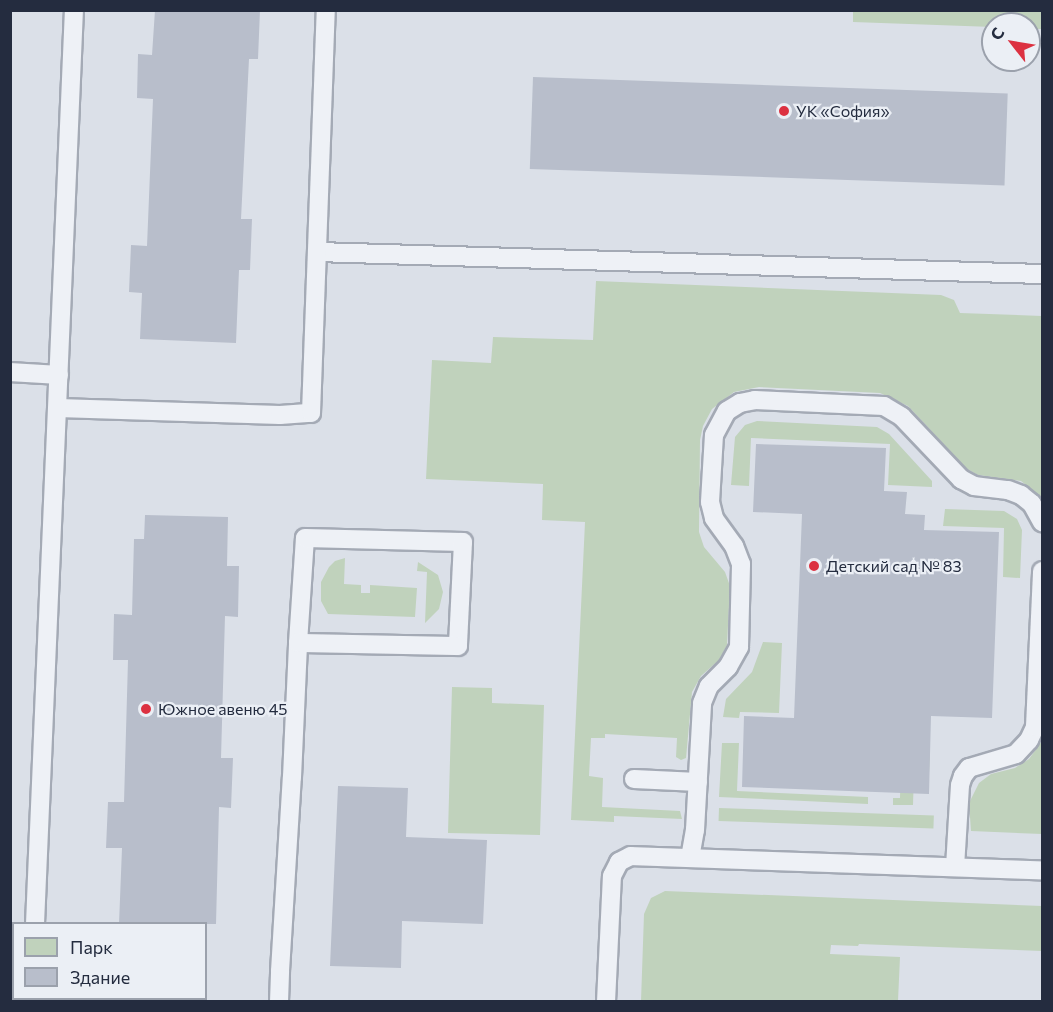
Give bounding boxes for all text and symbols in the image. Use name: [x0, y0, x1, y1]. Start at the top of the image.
north arrow: [981, 12, 1041, 72]
text: С: [986, 24, 1008, 43]
place label: УК «София»: [796, 101, 890, 121]
marker: УК «София»: [777, 104, 791, 118]
place label: Детский сад № 83: [826, 556, 962, 576]
marker: Детский сад № 83: [807, 559, 821, 573]
place label: Южное авеню 45: [158, 699, 288, 719]
marker: Южное авеню 45: [139, 702, 153, 716]
legend: [12, 922, 207, 1000]
text: Парк: [70, 936, 113, 958]
text: Здание: [70, 966, 130, 988]

